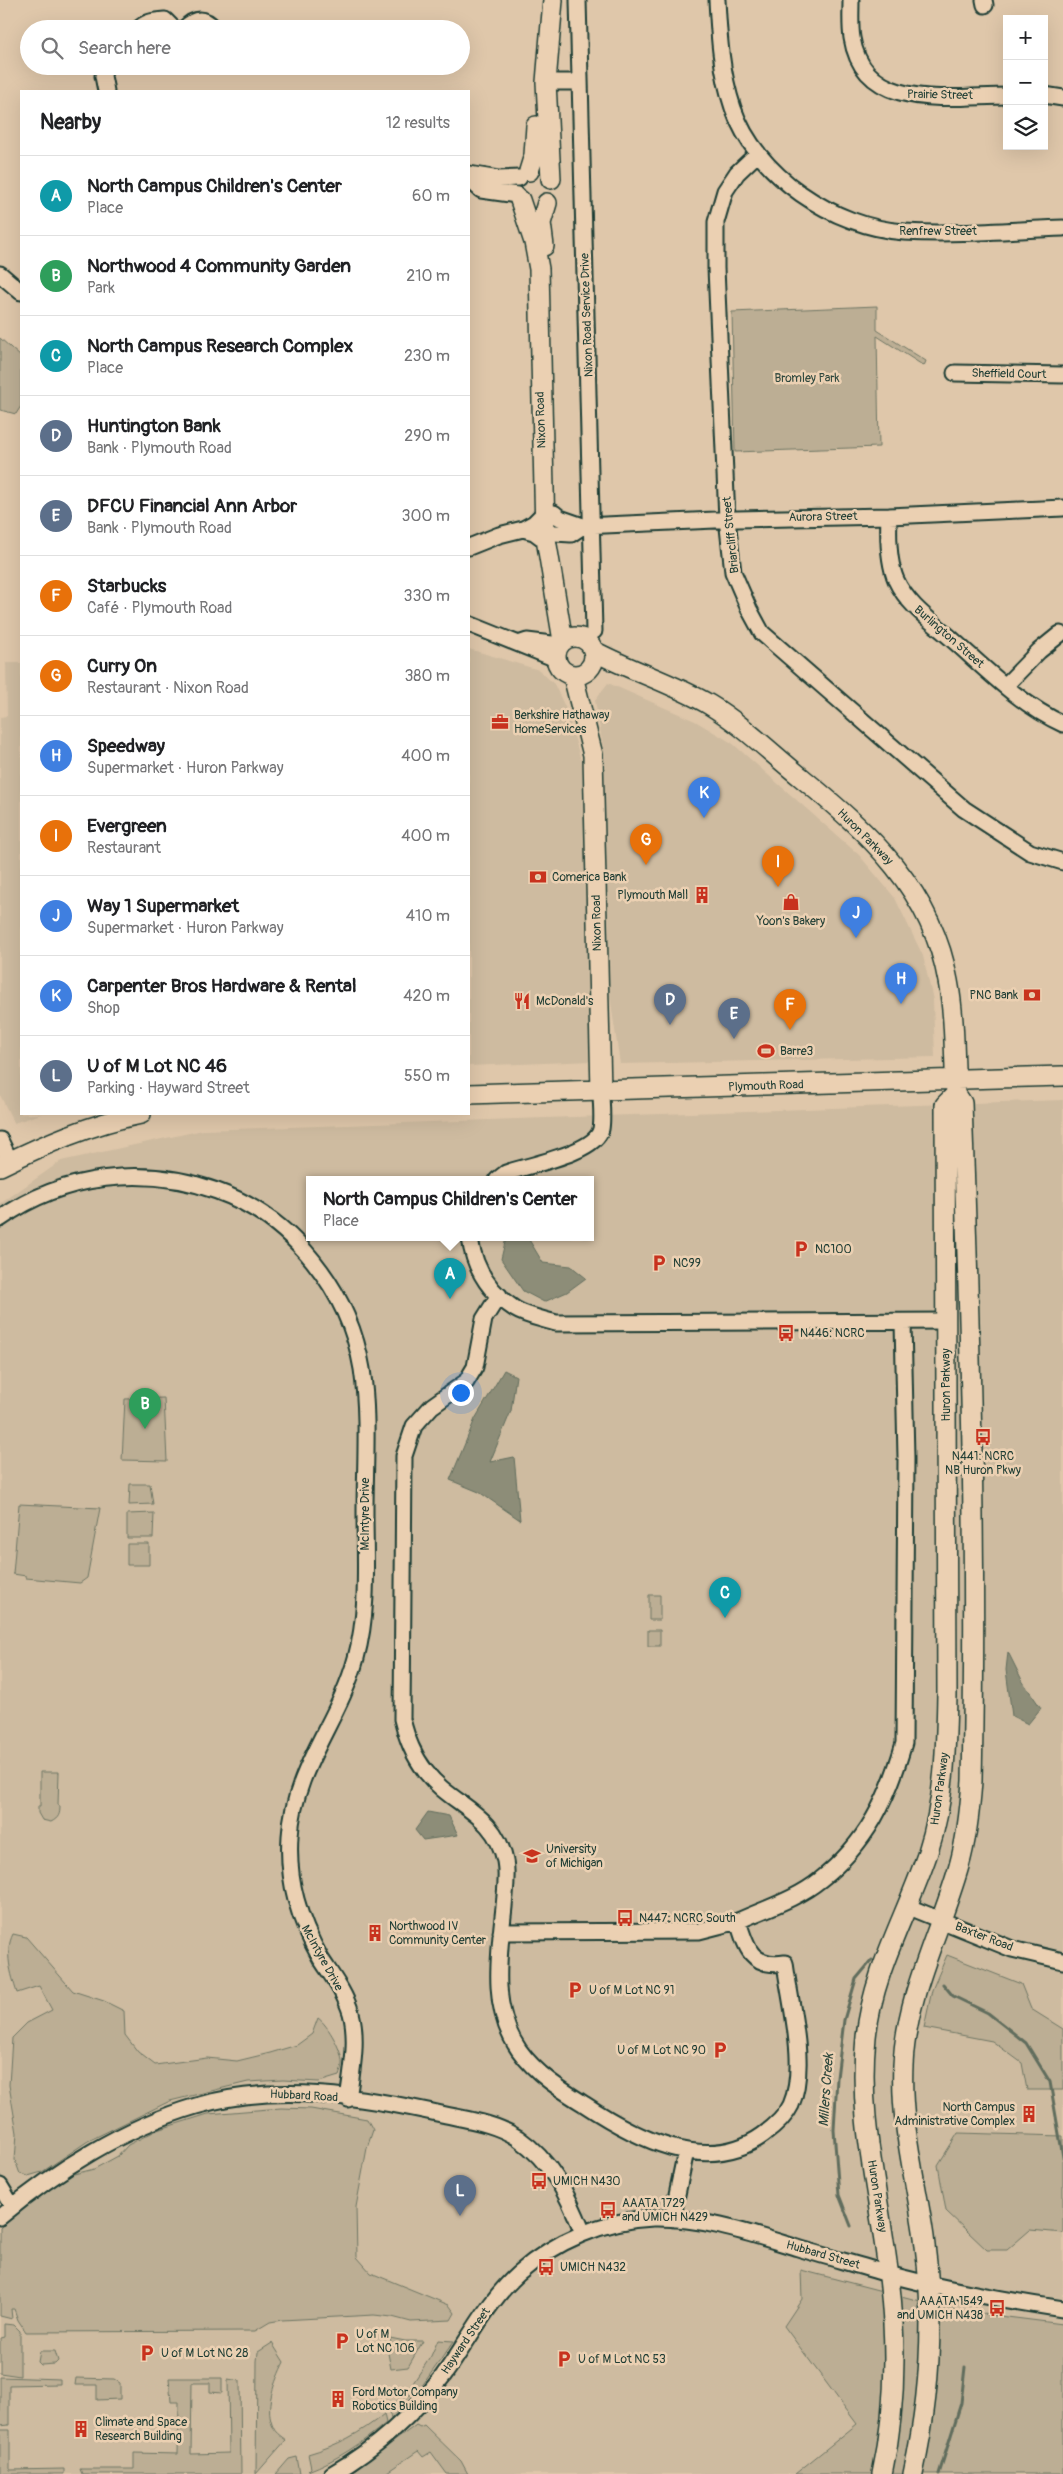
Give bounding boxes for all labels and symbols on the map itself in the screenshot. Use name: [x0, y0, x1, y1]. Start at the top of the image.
street label: Prairie Street: [907, 87, 973, 103]
street label: Renfrew Street: [899, 224, 977, 239]
street label: Nixon Road Service Drive: [577, 253, 597, 377]
street label: Sheffield Court: [971, 366, 1047, 382]
park label: Bromley Park: [774, 371, 840, 386]
street label: Nixon Road: [533, 391, 549, 449]
street label: Briarcliff Street: [719, 496, 742, 574]
street label: Aurora Street: [788, 509, 858, 525]
street label: Burlington Street: [911, 602, 987, 672]
place label: Berkshire Hathaway HomeServices: [514, 708, 609, 737]
office icon: Berkshire Hathaway HomeServices: [490, 712, 510, 732]
pin: K: [688, 777, 720, 818]
street label: Huron Parkway: [834, 806, 896, 868]
pin: G: [630, 824, 662, 865]
pin: I: [762, 846, 794, 887]
bank icon: Comerica Bank: [528, 867, 548, 887]
place label: Comerica Bank: [552, 870, 627, 885]
building icon: Plymouth Mall: [692, 885, 712, 905]
place label: Plymouth Mall: [617, 888, 688, 903]
shop icon: Yoon's Bakery: [781, 892, 801, 912]
street label: Nixon Road: [589, 894, 605, 952]
pin: J: [840, 897, 872, 938]
place label: Yoon's Bakery: [756, 914, 825, 929]
pin: H: [885, 963, 917, 1004]
pin: D: [654, 984, 686, 1025]
bank icon: PNC Bank: [1022, 985, 1042, 1005]
place label: PNC Bank: [969, 988, 1018, 1003]
pin: F: [774, 989, 806, 1030]
restaurant icon: McDonald's: [512, 991, 532, 1011]
place label: McDonald's: [536, 994, 594, 1009]
pin: E: [718, 998, 750, 1039]
sports icon: Barre3: [756, 1041, 776, 1061]
place label: Barre3: [780, 1044, 814, 1059]
street label: Plymouth Road: [728, 1077, 804, 1095]
parking icon: NC100: [791, 1239, 811, 1259]
place label: NC100: [815, 1242, 852, 1257]
parking icon: NC99: [649, 1253, 669, 1273]
place label: NC99: [673, 1256, 701, 1271]
pin: A: [434, 1258, 466, 1299]
bus stop icon: N446: NCRC: [776, 1323, 796, 1343]
place label: N446: NCRC: [800, 1326, 865, 1341]
street label: Huron Parkway: [939, 1348, 954, 1422]
your location: [448, 1380, 474, 1406]
pin: B: [129, 1388, 161, 1429]
bus stop icon: N441: NCRC NB Huron Pkwy: [973, 1427, 993, 1447]
place label: N441: NCRC NB Huron Pkwy: [945, 1449, 1021, 1478]
street label: McIntyre Drive: [358, 1477, 373, 1550]
pin: C: [709, 1577, 741, 1618]
street label: Huron Parkway: [927, 1752, 953, 1826]
place label: University of Michigan: [546, 1842, 603, 1871]
school or university icon: University of Michigan: [522, 1846, 542, 1866]
bus stop icon: N447: NCRC South: [615, 1908, 635, 1928]
place label: N447: NCRC South: [639, 1911, 736, 1926]
place label: Northwood IV Community Center: [389, 1919, 487, 1948]
street label: Baxter Road: [953, 1919, 1015, 1955]
street label: McIntyre Drive: [298, 1922, 346, 1994]
building icon: Northwood IV Community Center: [365, 1923, 385, 1943]
parking icon: U of M Lot NC 91: [565, 1980, 585, 2000]
place label: U of M Lot NC 91: [589, 1983, 674, 1998]
parking icon: U of M Lot NC 90: [710, 2040, 730, 2060]
place label: U of M Lot NC 90: [617, 2043, 706, 2058]
water label: Millers Creek: [815, 2052, 837, 2127]
street label: Hubbard Road: [269, 2087, 339, 2105]
place label: North Campus Administrative Complex: [894, 2100, 1016, 2129]
building icon: North Campus Administrative Complex: [1019, 2104, 1039, 2124]
street label: Huron Parkway: [864, 2159, 890, 2233]
bus stop icon: UMICH N430: [529, 2171, 549, 2191]
place label: UMICH N430: [553, 2174, 621, 2189]
pin: L: [444, 2175, 476, 2216]
place label: AAATA 1729 and UMICH N429: [622, 2196, 708, 2225]
bus stop icon: AAATA 1729 and UMICH N429: [598, 2200, 618, 2220]
street label: Hubbard Street: [784, 2237, 862, 2273]
bus stop icon: UMICH N432: [536, 2257, 556, 2277]
place label: UMICH N432: [560, 2260, 626, 2275]
place label: AAATA 1549 and UMICH N438: [897, 2294, 983, 2323]
bus stop icon: AAATA 1549 and UMICH N438: [987, 2298, 1007, 2318]
street label: Hayward Street: [438, 2305, 494, 2377]
place label: U of M Lot NC 106: [356, 2327, 415, 2356]
parking icon: U of M Lot NC 106: [332, 2331, 352, 2351]
parking icon: U of M Lot NC 28: [137, 2343, 157, 2363]
place label: U of M Lot NC 28: [161, 2346, 248, 2361]
parking icon: U of M Lot NC 53: [554, 2349, 574, 2369]
place label: U of M Lot NC 53: [578, 2352, 666, 2367]
place label: Ford Motor Company Robotics Building: [352, 2385, 458, 2414]
building icon: Ford Motor Company Robotics Building: [328, 2389, 348, 2409]
place label: Climate and Space Research Building: [95, 2415, 187, 2444]
building icon: Climate and Space Research Building: [71, 2419, 91, 2439]

